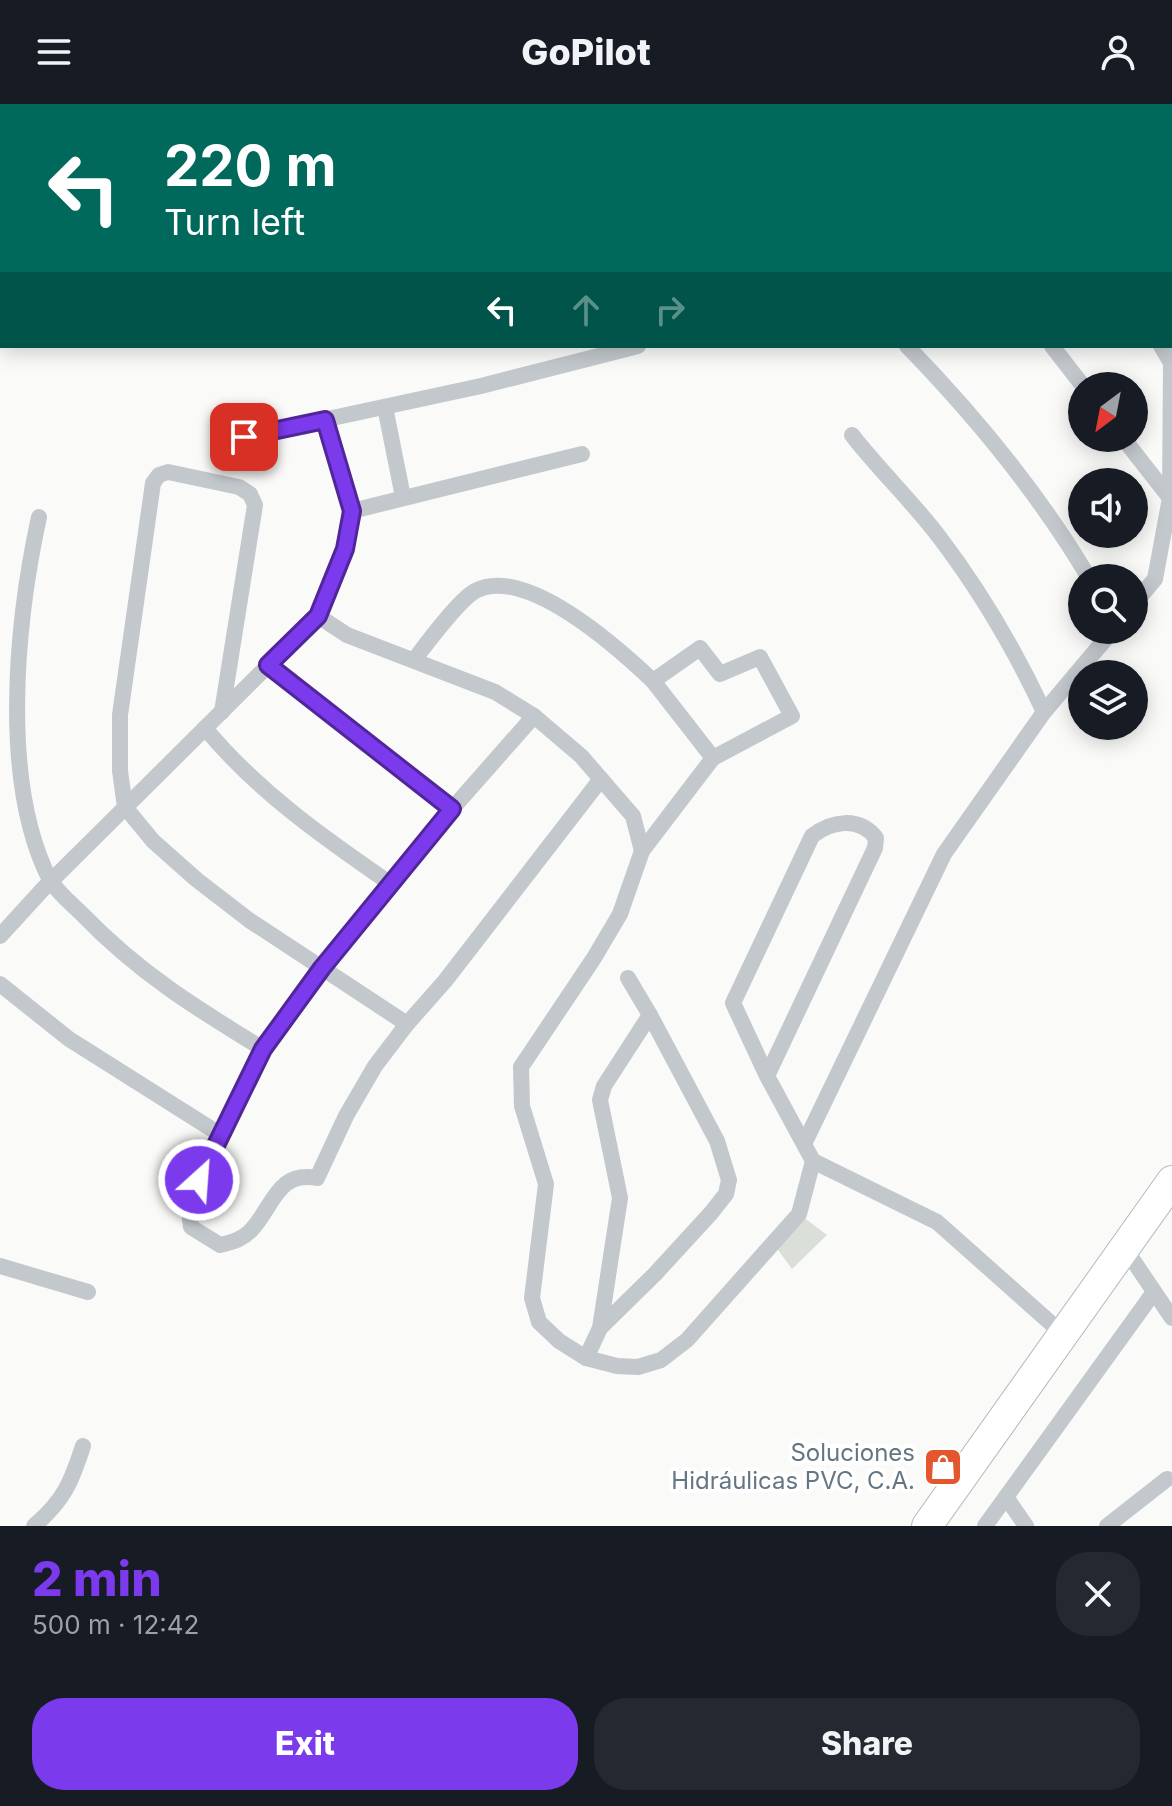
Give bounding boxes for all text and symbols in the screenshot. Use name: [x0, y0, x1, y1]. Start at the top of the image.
icon: menu: [32, 30, 76, 74]
text: GoPilot: [521, 30, 651, 74]
icon: person: [1096, 30, 1140, 74]
text: 220 m: [164, 132, 337, 200]
icon: left: [32, 136, 136, 240]
text: Turn left: [164, 200, 305, 244]
icon: left: [480, 288, 524, 332]
icon: ahead: [564, 288, 608, 332]
icon: right: [648, 288, 692, 332]
north arrow: [1068, 372, 1148, 452]
map controls: [1068, 372, 1148, 740]
pin: [210, 403, 278, 471]
icon: arrive: [222, 415, 266, 459]
button: sound: [1068, 468, 1148, 548]
button: search: [1068, 564, 1148, 644]
button: layers: [1068, 660, 1148, 740]
position arrow: [157, 1138, 241, 1222]
place label: Soluciones Hidráulicas PVC, C.A.: [671, 1438, 915, 1495]
shop icon: Soluciones Hidráulicas PVC, C.A.: [922, 1446, 964, 1488]
text: 2 min: [32, 1549, 162, 1608]
button: close: [1056, 1552, 1140, 1636]
text: 500 m · 12:42: [32, 1609, 199, 1640]
button: Exit: [32, 1698, 578, 1790]
button: Share: [594, 1698, 1140, 1790]

